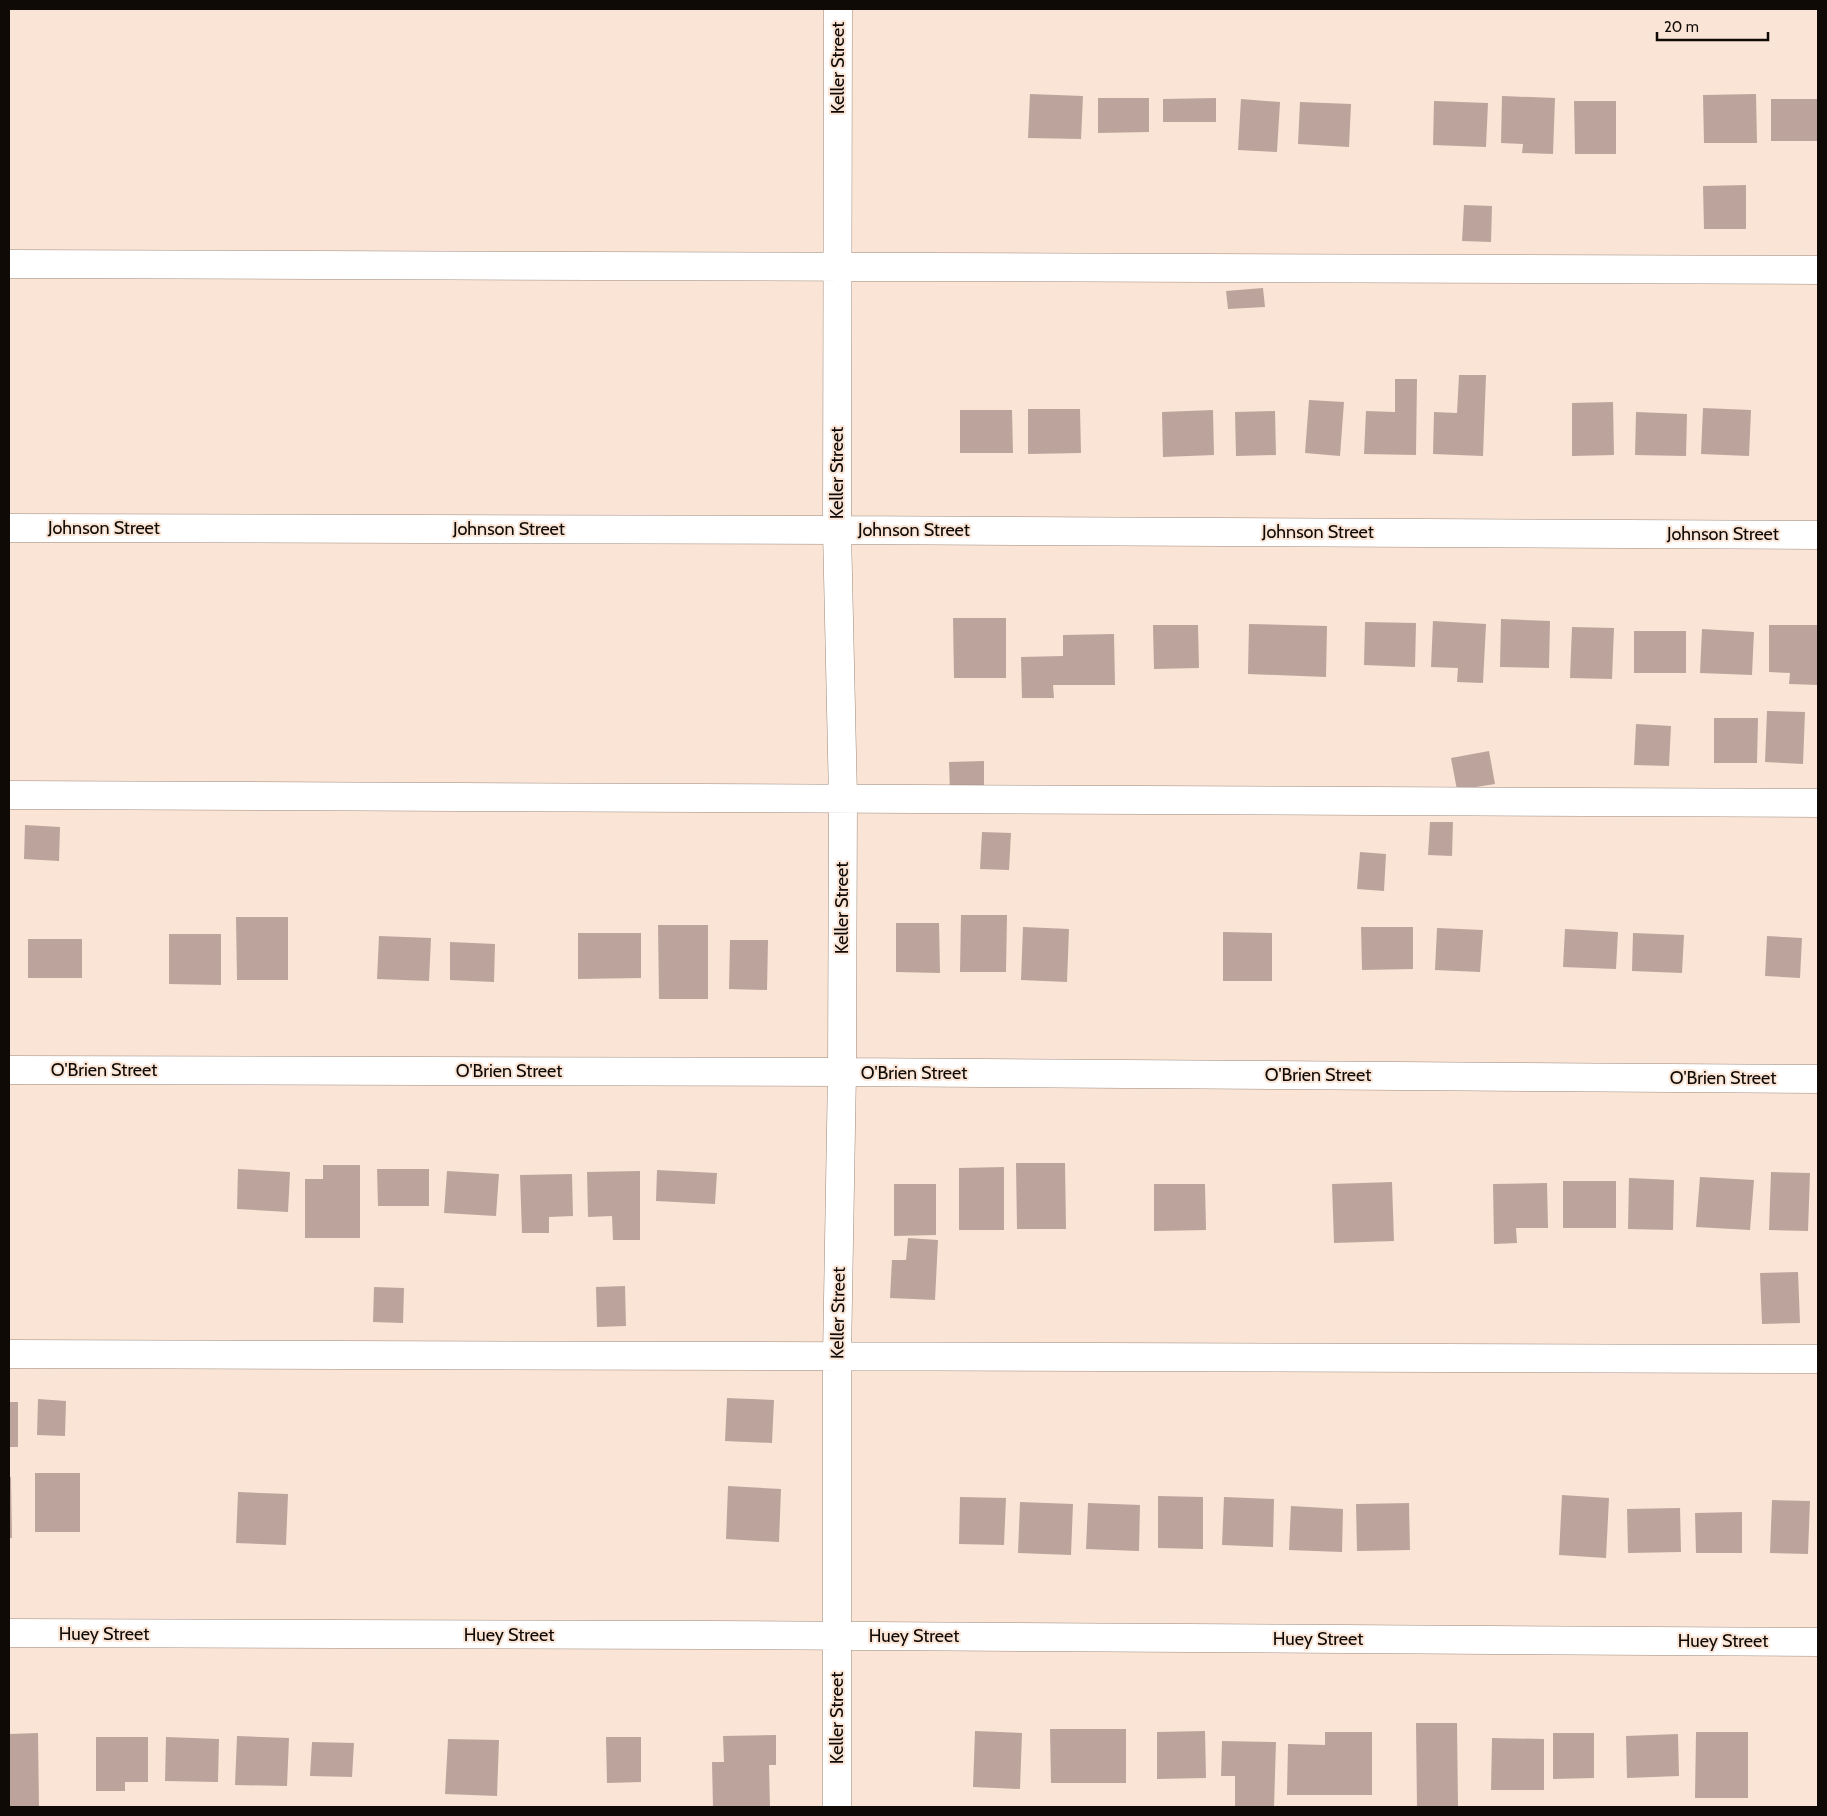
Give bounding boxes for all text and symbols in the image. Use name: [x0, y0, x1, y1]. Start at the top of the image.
scale bar: [1657, 10, 1768, 42]
text: 20 m: [1664, 18, 1699, 36]
street label: Keller Street: [827, 22, 849, 114]
street label: Keller Street: [826, 427, 848, 519]
street label: Johnson Street: [47, 517, 160, 539]
street label: Johnson Street: [452, 518, 565, 540]
street label: Johnson Street: [857, 519, 970, 541]
street label: Johnson Street: [1261, 521, 1374, 543]
street label: Johnson Street: [1666, 523, 1779, 545]
street label: Keller Street: [831, 862, 853, 954]
street label: O'Brien Street: [51, 1059, 157, 1081]
street label: O'Brien Street: [456, 1060, 562, 1082]
street label: O'Brien Street: [861, 1062, 967, 1084]
street label: O'Brien Street: [1265, 1064, 1371, 1086]
street label: O'Brien Street: [1670, 1067, 1776, 1089]
street label: Keller Street: [826, 1267, 850, 1359]
street label: Huey Street: [59, 1623, 149, 1645]
street label: Huey Street: [464, 1624, 554, 1646]
street label: Huey Street: [869, 1625, 959, 1647]
street label: Huey Street: [1273, 1628, 1363, 1650]
street label: Huey Street: [1678, 1630, 1768, 1652]
street label: Keller Street: [826, 1672, 848, 1764]

